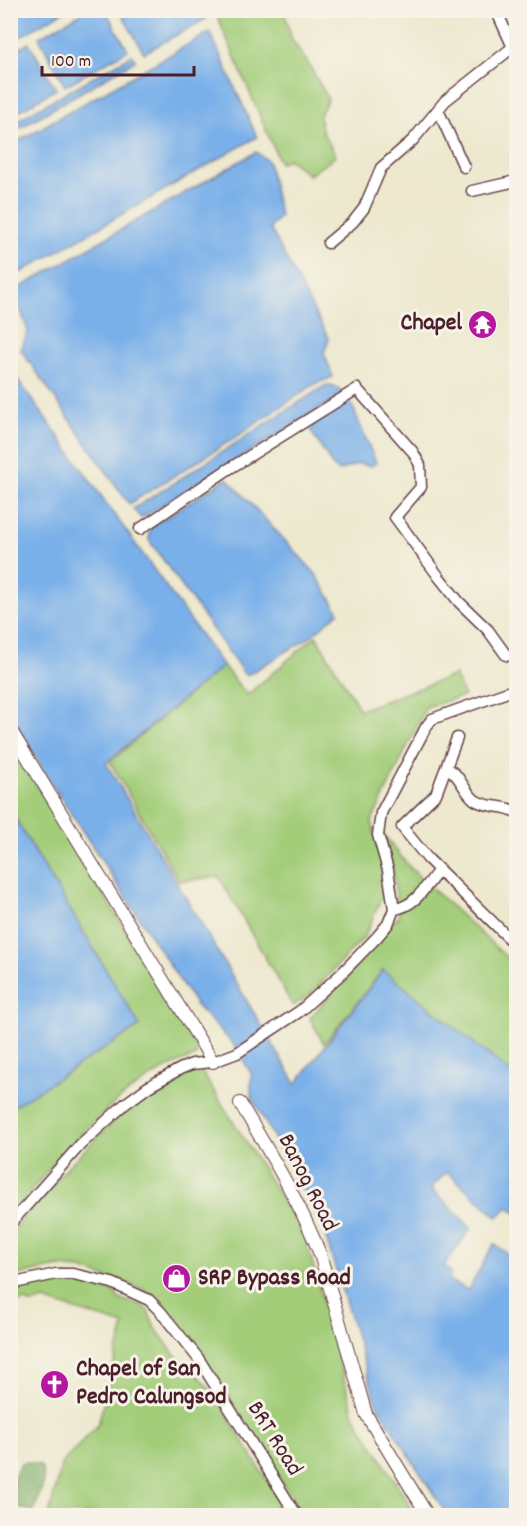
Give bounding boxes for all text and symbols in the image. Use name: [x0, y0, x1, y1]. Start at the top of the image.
scale bar: [42, 39, 194, 77]
text: 100 m: [51, 50, 91, 75]
place label: Chapel: [401, 307, 462, 341]
temple icon: Chapel: [467, 308, 499, 340]
street label: Banog Road: [268, 1128, 346, 1238]
place label: SRP Bypass Road: [198, 1262, 351, 1296]
shop icon: SRP Bypass Road: [161, 1263, 193, 1295]
place label: Chapel of San Pedro Calungsod: [76, 1353, 227, 1415]
church icon: Chapel of San Pedro Calungsod: [39, 1368, 71, 1400]
street label: BRT Road: [238, 1395, 310, 1483]

